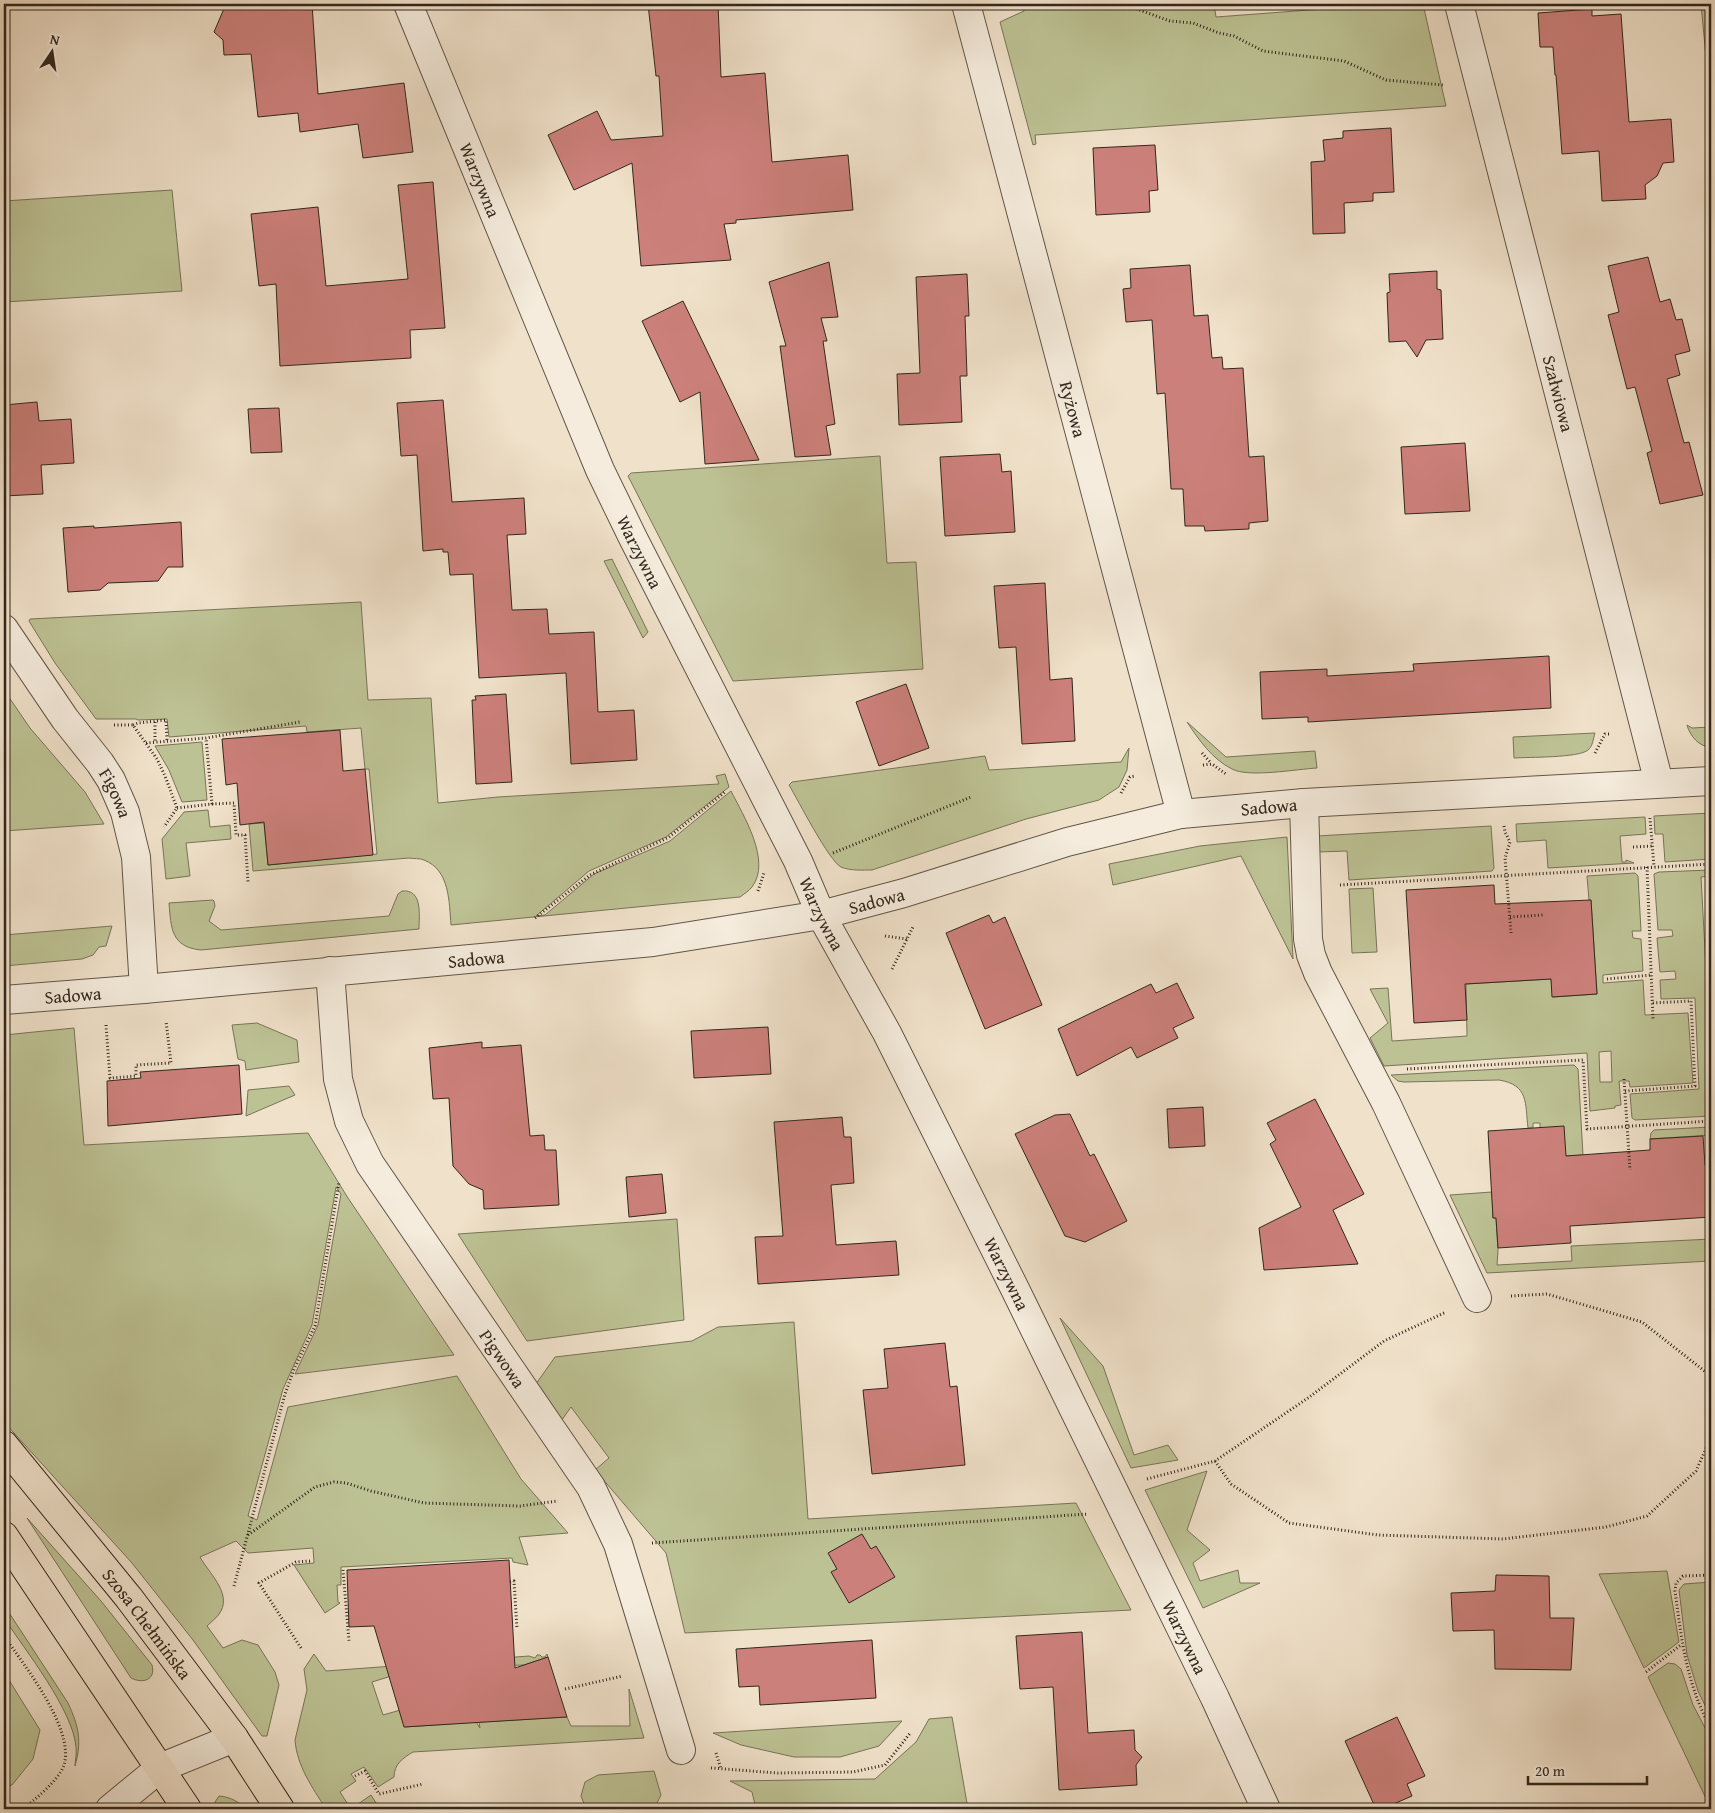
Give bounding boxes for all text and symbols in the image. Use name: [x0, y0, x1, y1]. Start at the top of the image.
north arrow: [28, 28, 78, 78]
text: N: [48, 29, 62, 50]
street label: Warzywna: [453, 138, 508, 222]
street label: Szałwiowa: [1536, 352, 1582, 435]
street label: Ryżowa: [1053, 378, 1094, 441]
street label: Warzywna: [610, 511, 670, 593]
street label: Figowa: [93, 762, 139, 821]
street label: Sadowa: [1239, 790, 1299, 822]
street label: Warzywna: [793, 873, 852, 956]
street label: Sadowa: [845, 880, 908, 921]
street label: Sadowa: [447, 942, 506, 974]
street label: Sadowa: [43, 979, 103, 1010]
street label: Warzywna: [978, 1232, 1037, 1315]
street label: Pigwowa: [473, 1323, 533, 1394]
street label: Szosa Chełmińska: [96, 1562, 199, 1685]
street label: Warzywna: [1156, 1596, 1215, 1679]
scale bar: [1528, 1753, 1646, 1785]
text: 20 m: [1535, 1760, 1566, 1781]

